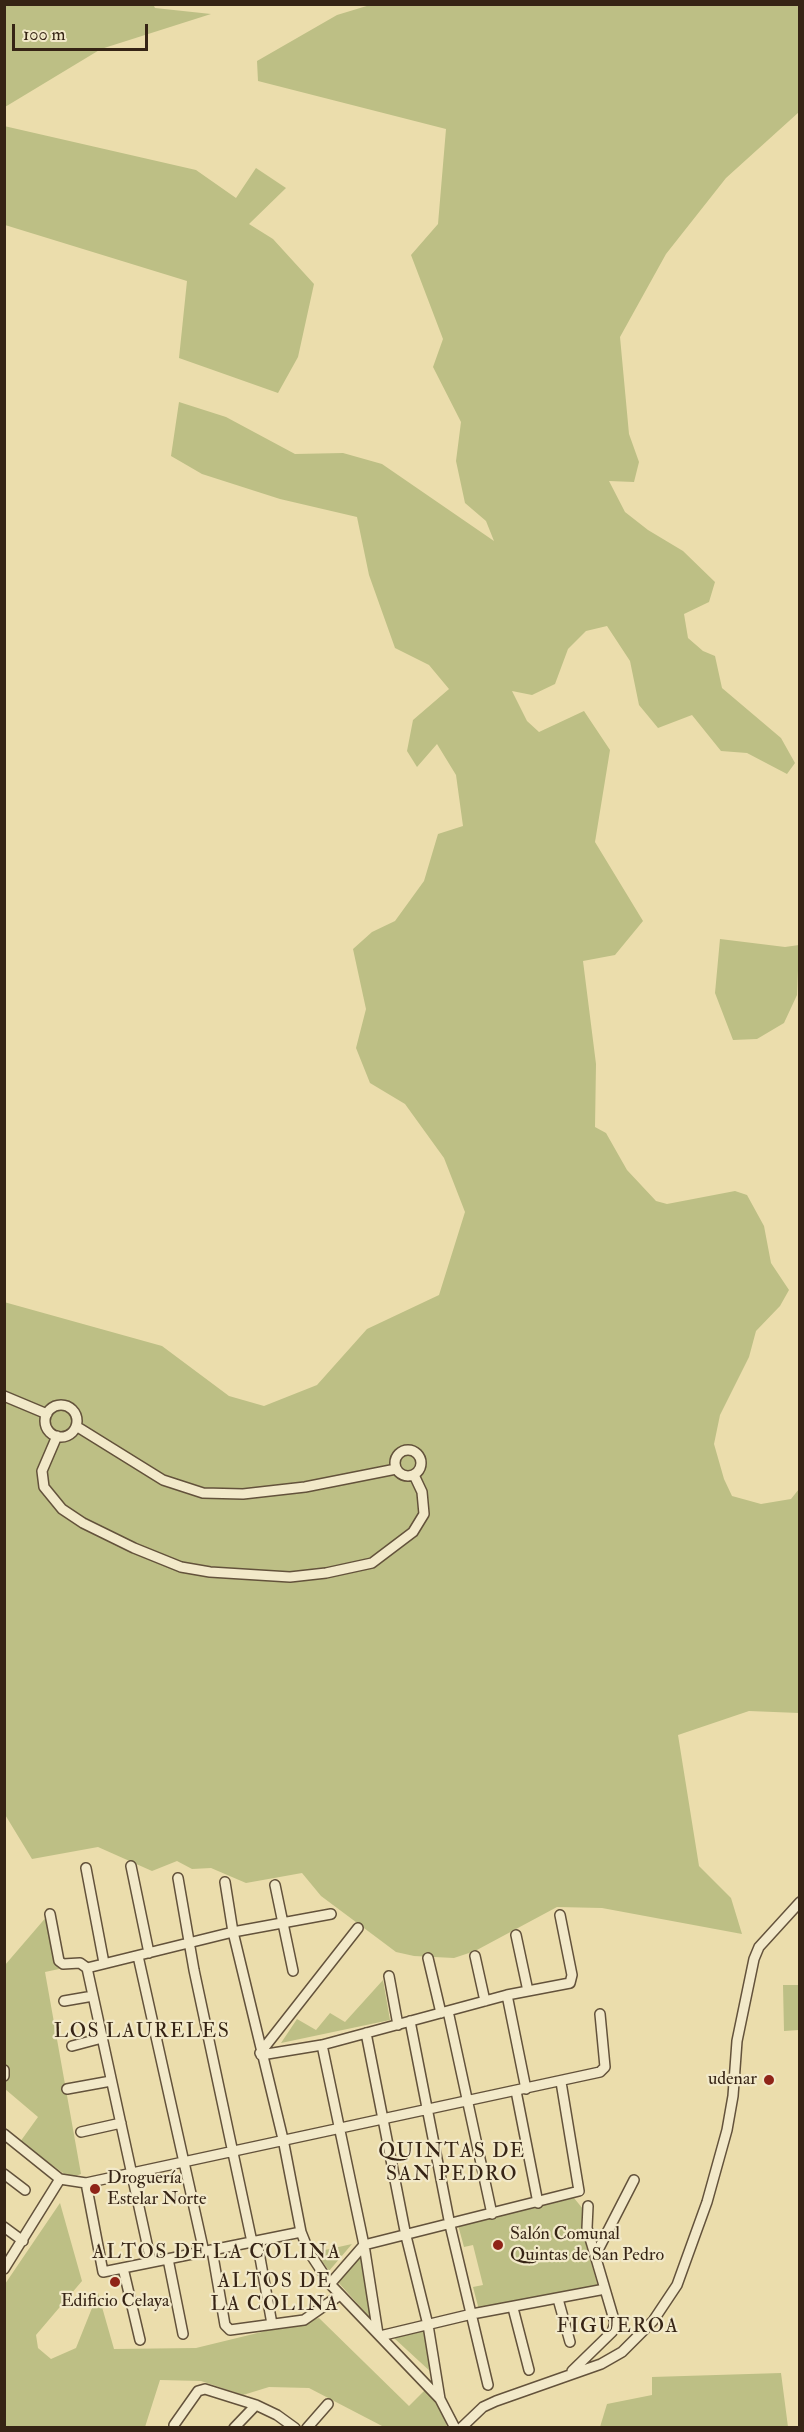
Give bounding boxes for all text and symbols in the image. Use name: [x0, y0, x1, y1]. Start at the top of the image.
scale bar: [15, 12, 152, 50]
text: 100 m: [23, 23, 66, 46]
district label: LOS LAURELES: [54, 2021, 230, 2045]
place label: udenar: [708, 2069, 757, 2091]
marker: udenar: [762, 2073, 776, 2087]
district label: QUINTAS DE SAN PEDRO: [378, 2141, 526, 2188]
place label: Droguería Estelar Norte: [107, 2168, 206, 2210]
marker: Droguería Estelar Norte: [88, 2182, 102, 2196]
place label: Salón Comunal Quintas de San Pedro: [510, 2224, 664, 2266]
marker: Salón Comunal Quintas de San Pedro: [491, 2238, 505, 2252]
district label: ALTOS DE LA COLINA: [92, 2242, 342, 2266]
district label: ALTOS DE LA COLINA: [211, 2271, 339, 2318]
marker: Edificio Celaya: [108, 2275, 122, 2289]
place label: Edificio Celaya: [61, 2291, 169, 2313]
district label: FIGUEROA: [556, 2316, 680, 2340]

